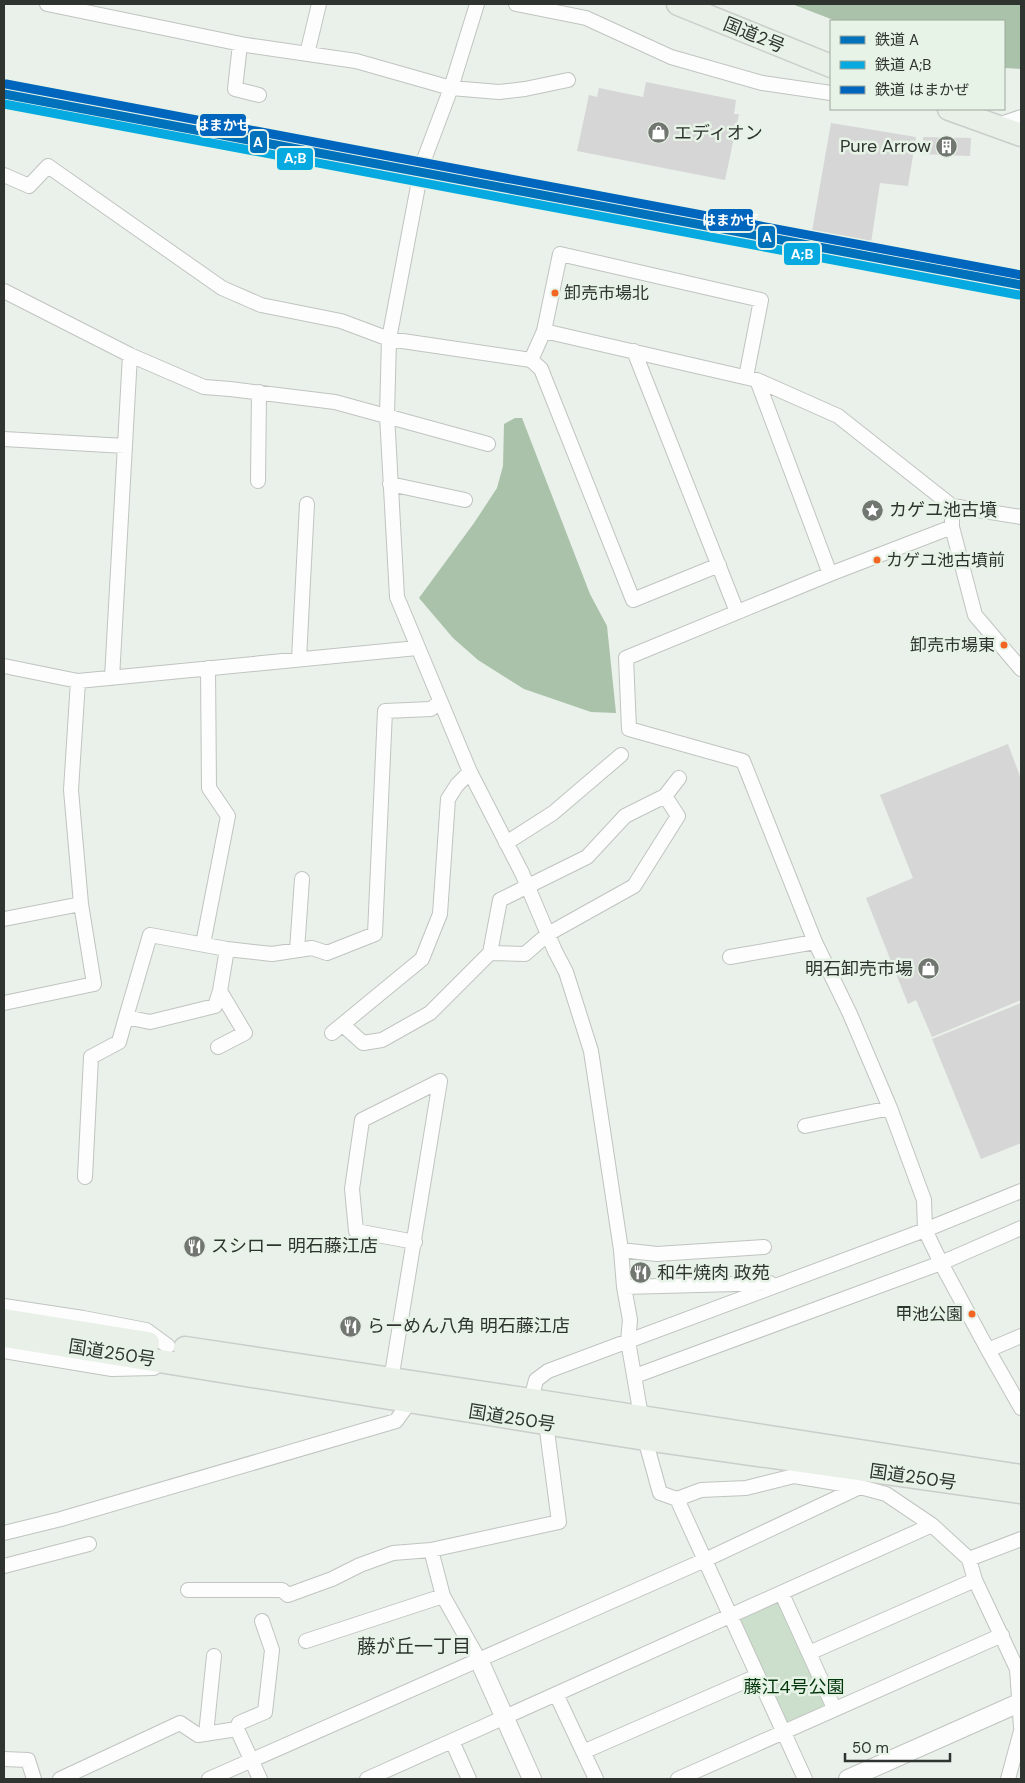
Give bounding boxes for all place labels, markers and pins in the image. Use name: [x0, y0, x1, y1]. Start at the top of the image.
shop icon: エディオン: [646, 121, 670, 145]
place label: エディオン: [674, 121, 763, 145]
place label: Pure Arrow: [840, 134, 931, 158]
building icon: Pure Arrow: [935, 134, 959, 158]
place label: 卸売市場北: [564, 282, 649, 304]
marker: 卸売市場北: [550, 288, 560, 298]
place icon: カゲユ池古墳: [861, 498, 885, 522]
place label: カゲユ池古墳: [889, 498, 997, 522]
place label: カゲユ池古墳前: [886, 549, 1005, 571]
marker: カゲユ池古墳前: [872, 555, 882, 565]
place label: 卸売市場東: [910, 634, 995, 656]
marker: 卸売市場東: [999, 640, 1009, 650]
place label: 明石卸売市場: [805, 957, 913, 981]
shop icon: 明石卸売市場: [917, 957, 941, 981]
restaurant icon: スシロー 明石藤江店: [183, 1234, 207, 1258]
place label: スシロー 明石藤江店: [211, 1234, 378, 1258]
restaurant icon: 和牛焼肉 政苑: [629, 1261, 653, 1285]
place label: 和牛焼肉 政苑: [657, 1261, 770, 1285]
place label: 甲池公園: [895, 1303, 963, 1325]
marker: 甲池公園: [967, 1309, 977, 1319]
restaurant icon: らーめん八角 明石藤江店: [339, 1314, 363, 1338]
place label: らーめん八角 明石藤江店: [367, 1314, 570, 1338]

